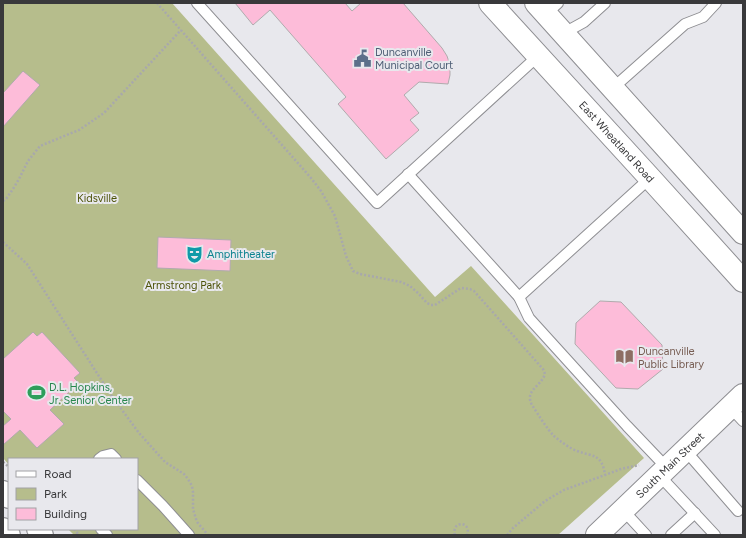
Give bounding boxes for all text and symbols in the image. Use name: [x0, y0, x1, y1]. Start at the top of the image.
place label: Duncanville Municipal Court: [375, 46, 453, 72]
public building icon: Duncanville Municipal Court: [352, 48, 372, 68]
street label: East Wheatland Road: [576, 99, 657, 185]
park label: Kidsville: [77, 192, 117, 205]
theatre icon: Amphitheater: [184, 244, 204, 264]
place label: Amphitheater: [207, 248, 275, 261]
park label: Armstrong Park: [145, 279, 222, 292]
place label: Duncanville Public Library: [638, 345, 704, 371]
library icon: Duncanville Public Library: [615, 347, 635, 367]
place label: D.L. Hopkins, Jr. Senior Center: [49, 381, 132, 407]
sports icon: D.L. Hopkins, Jr. Senior Center: [26, 383, 46, 403]
street label: South Main Street: [633, 430, 707, 501]
legend: [8, 458, 138, 530]
text: Road: [44, 467, 72, 481]
text: Park: [44, 487, 67, 501]
text: Building: [44, 507, 87, 521]

